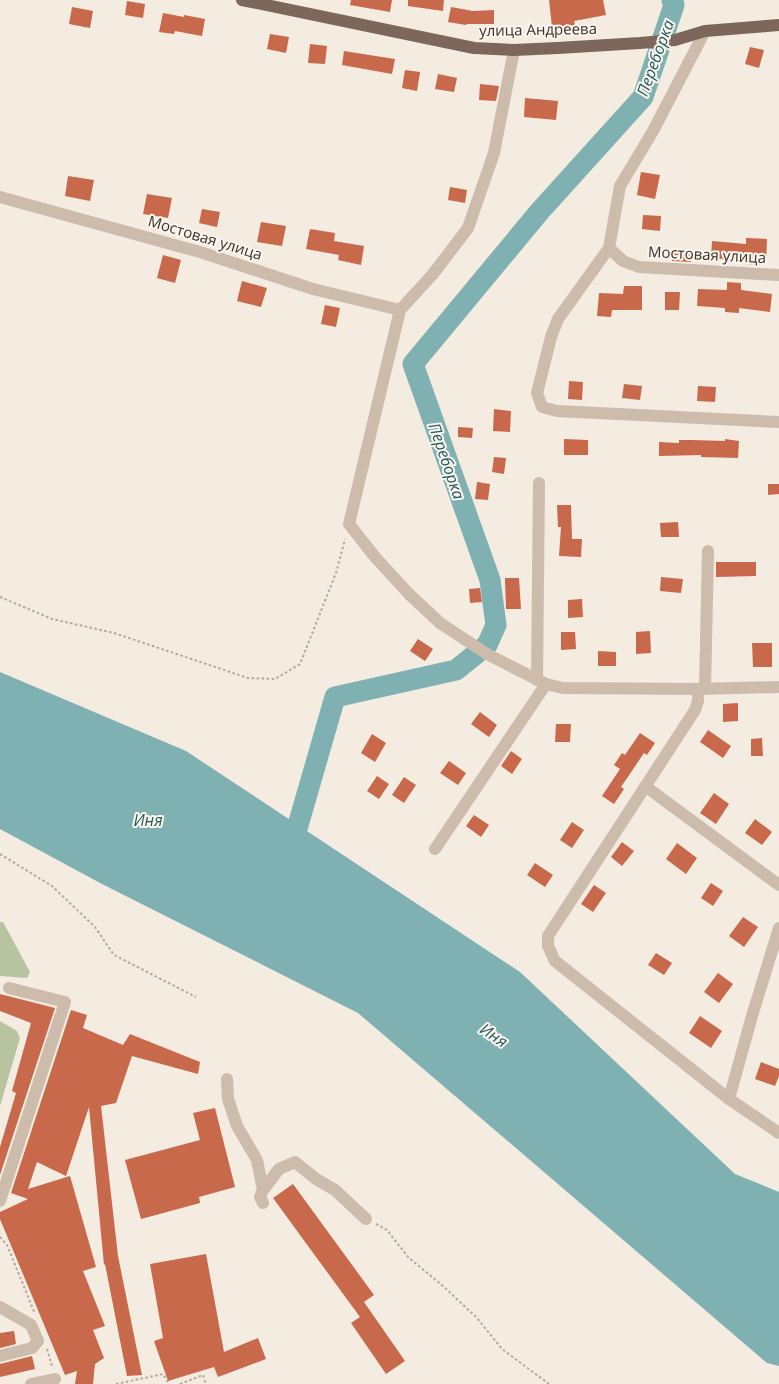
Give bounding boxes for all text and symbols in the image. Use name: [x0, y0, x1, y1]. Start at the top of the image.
water label: Переборка: [631, 17, 679, 99]
street label: улица Андреева: [479, 18, 597, 40]
street label: Мостовая улица: [146, 210, 265, 264]
street label: Мостовая улица: [647, 241, 767, 267]
water label: Переборка: [424, 420, 470, 502]
water label: Иня: [133, 809, 163, 831]
water label: Иня: [476, 1018, 512, 1052]

